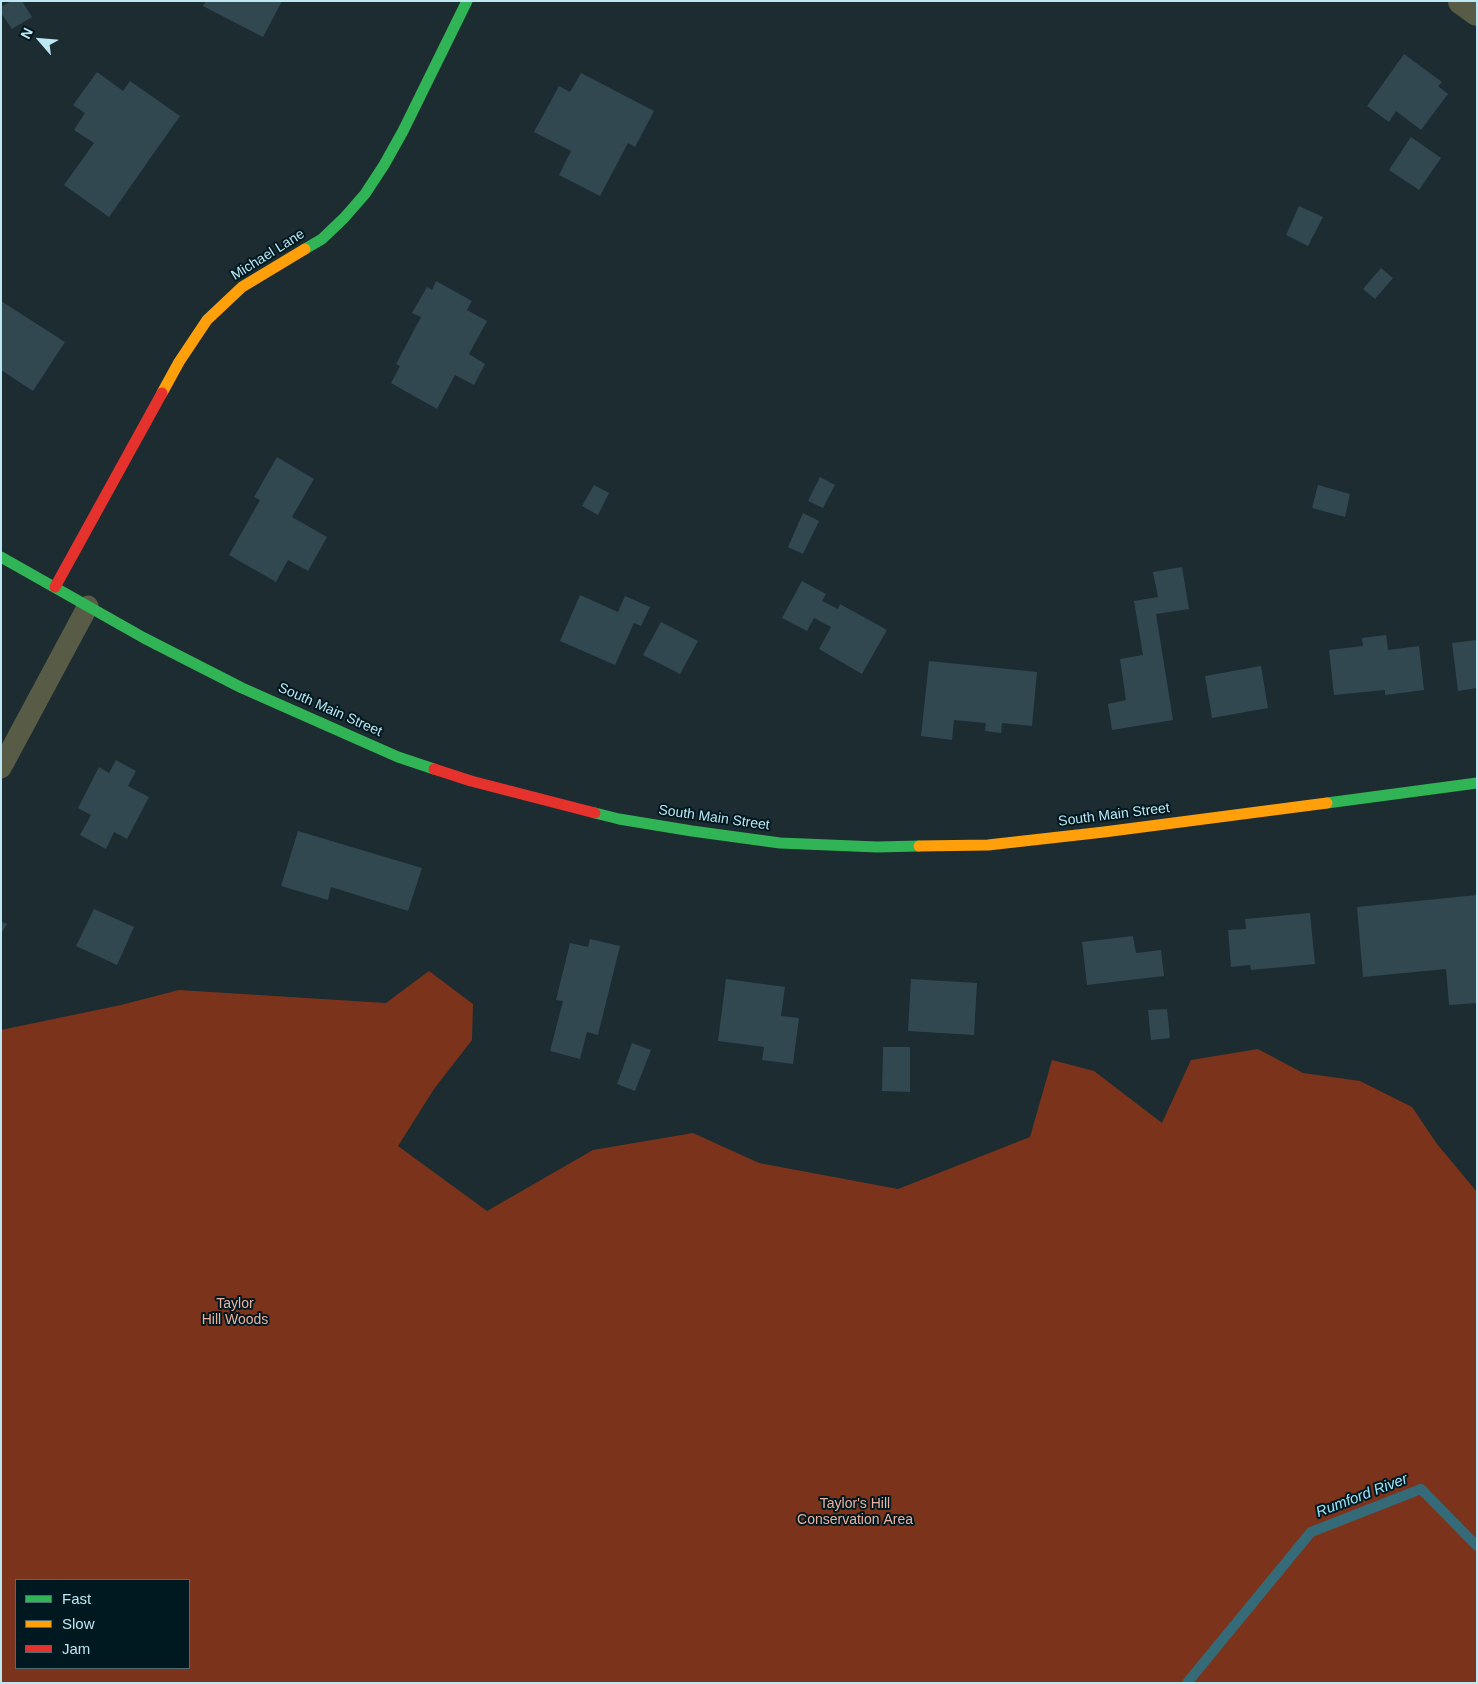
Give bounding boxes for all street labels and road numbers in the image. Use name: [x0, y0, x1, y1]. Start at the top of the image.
street label: Michael Lane: [228, 226, 308, 284]
street label: South Main Street: [275, 680, 385, 740]
street label: South Main Street: [1057, 800, 1171, 830]
street label: South Main Street: [657, 802, 771, 834]

